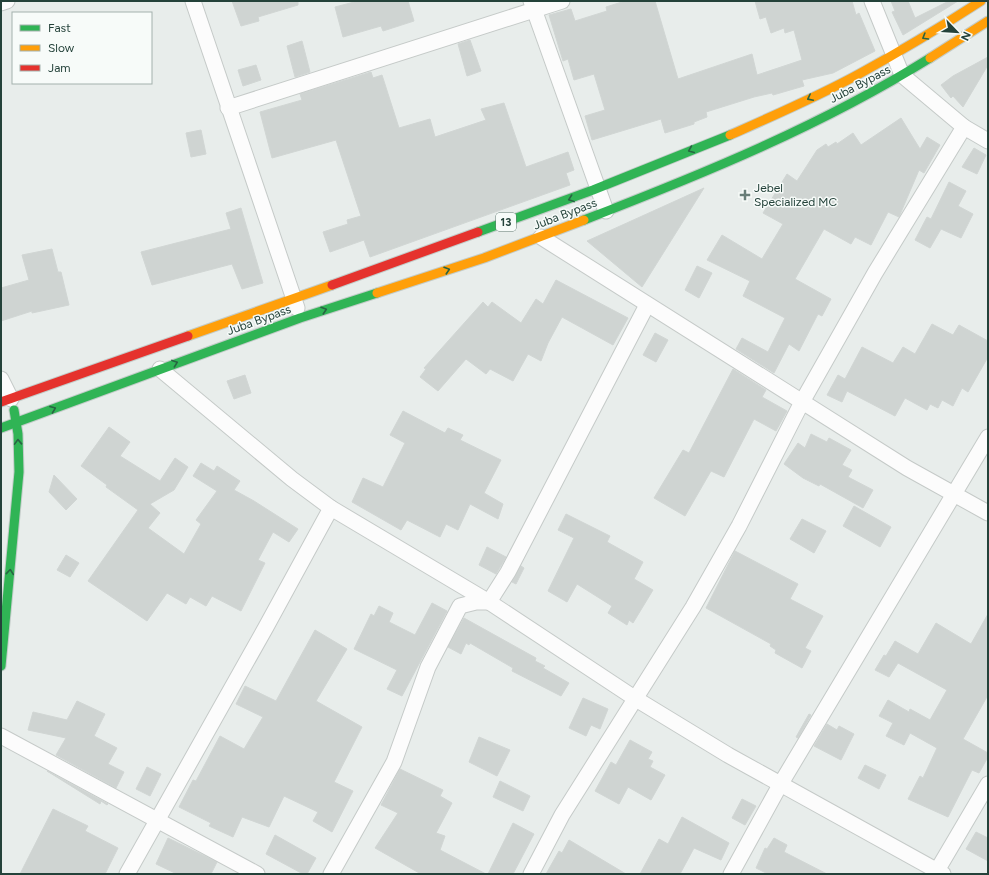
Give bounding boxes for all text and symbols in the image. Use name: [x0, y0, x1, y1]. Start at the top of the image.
legend: [12, 12, 152, 84]
north arrow: [937, 12, 977, 52]
text: Fast: [48, 21, 71, 35]
text: N: [958, 29, 973, 43]
one-way arrow: [922, 32, 929, 39]
text: Slow: [48, 41, 75, 55]
text: Jam: [48, 61, 71, 75]
street label: Juba Bypass: [827, 62, 893, 106]
one-way arrow: [807, 93, 814, 101]
one-way arrow: [688, 146, 695, 154]
place label: Jebel Specialized MC: [754, 181, 837, 209]
marker: Jebel Specialized MC: [739, 189, 751, 201]
one-way arrow: [567, 194, 574, 203]
street label: Juba Bypass: [531, 195, 599, 233]
road number: 13: [496, 213, 516, 231]
one-way arrow: [444, 266, 451, 275]
street label: Juba Bypass: [225, 302, 293, 338]
one-way arrow: [320, 307, 327, 315]
one-way arrow: [172, 360, 179, 368]
one-way arrow: [50, 406, 57, 414]
one-way arrow: [13, 439, 22, 445]
one-way arrow: [5, 568, 14, 575]

